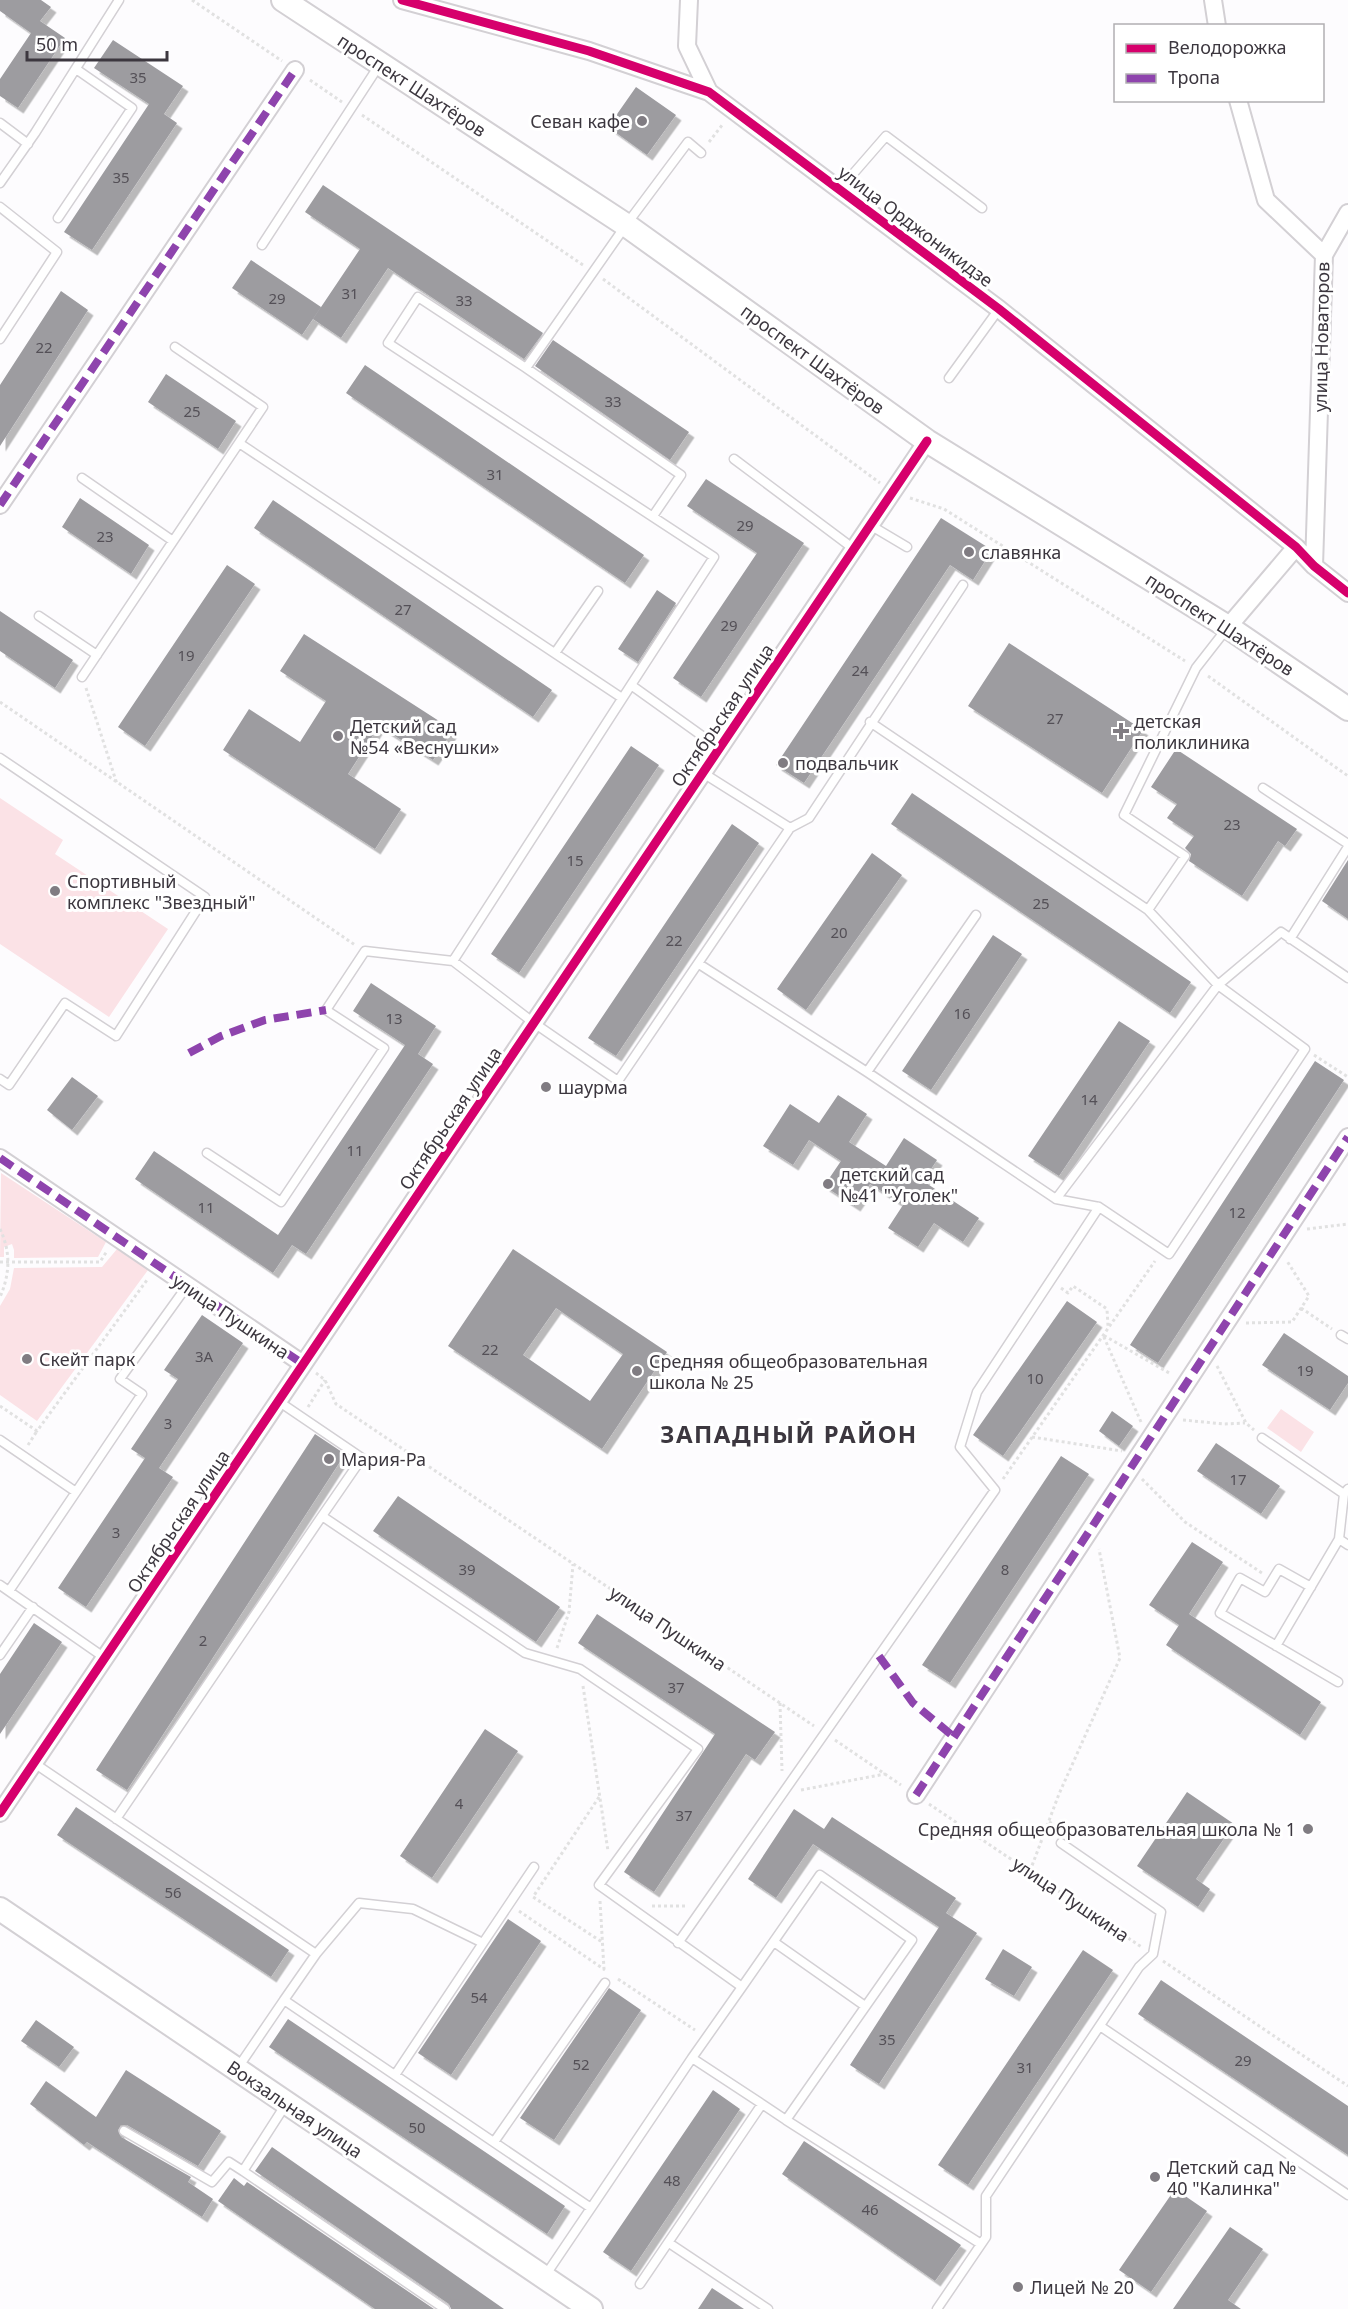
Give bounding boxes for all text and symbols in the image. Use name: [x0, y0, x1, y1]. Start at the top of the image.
scale bar: [27, 24, 166, 62]
legend: [1114, 24, 1324, 102]
street label: проспект Шахтёров: [333, 28, 491, 142]
text: 50 m: [36, 32, 78, 56]
text: Велодорожка: [1168, 35, 1286, 59]
text: Тропа: [1168, 65, 1220, 89]
house number: 35: [129, 67, 147, 87]
place label: Севан кафе: [530, 109, 630, 133]
marker: Севан кафе: [635, 114, 649, 128]
street label: улица Орджоникидзе: [834, 160, 998, 292]
house number: 35: [112, 167, 130, 187]
street label: улица Новаторов: [1308, 262, 1334, 412]
house number: 31: [341, 283, 359, 303]
house number: 29: [268, 288, 286, 308]
house number: 33: [455, 290, 473, 310]
street label: проспект Шахтёров: [736, 299, 890, 419]
house number: 22: [35, 337, 53, 357]
house number: 33: [604, 391, 622, 411]
house number: 25: [183, 401, 201, 421]
house number: 31: [486, 464, 504, 484]
house number: 29: [736, 515, 754, 535]
house number: 23: [96, 526, 114, 546]
place label: славянка: [981, 540, 1061, 564]
marker: славянка: [962, 545, 976, 559]
street label: проспект Шахтёров: [1141, 567, 1299, 681]
house number: 27: [394, 599, 412, 619]
house number: 29: [720, 615, 738, 635]
street label: Октябрьская улица: [665, 639, 779, 791]
house number: 19: [177, 645, 195, 665]
house number: 24: [851, 660, 869, 680]
house number: 27: [1046, 708, 1064, 728]
place label: детская поликлиника: [1134, 709, 1250, 754]
place label: Детский сад №54 «Веснушки»: [350, 714, 500, 759]
marker: детская поликлиника: [1112, 722, 1130, 740]
marker: Детский сад №54 «Веснушки»: [331, 729, 345, 743]
place label: подвальчик: [795, 751, 899, 775]
marker: подвальчик: [776, 756, 790, 770]
house number: 23: [1223, 814, 1241, 834]
house number: 15: [566, 850, 584, 870]
place label: Спортивный комплекс "Звездный": [67, 869, 256, 914]
marker: Спортивный комплекс "Звездный": [48, 884, 62, 898]
house number: 25: [1032, 893, 1050, 913]
house number: 20: [830, 922, 848, 942]
house number: 22: [665, 930, 683, 950]
house number: 16: [953, 1003, 971, 1023]
house number: 13: [385, 1008, 403, 1028]
street label: Октябрьская улица: [393, 1042, 507, 1194]
place label: шаурма: [558, 1075, 628, 1099]
marker: шаурма: [539, 1080, 553, 1094]
house number: 14: [1080, 1089, 1098, 1109]
house number: 11: [346, 1140, 364, 1160]
place label: детский сад №41 "Уголек": [840, 1162, 958, 1207]
marker: детский сад №41 "Уголек": [821, 1177, 835, 1191]
house number: 11: [197, 1197, 215, 1217]
house number: 12: [1228, 1202, 1246, 1222]
street label: улица Пушкина: [168, 1268, 294, 1364]
house number: 22: [481, 1339, 499, 1359]
house number: 3А: [195, 1346, 214, 1366]
place label: Скейт парк: [39, 1347, 136, 1371]
place label: Средняя общеобразовательная школа № 25: [649, 1349, 928, 1394]
marker: Скейт парк: [20, 1352, 34, 1366]
house number: 19: [1296, 1360, 1314, 1380]
marker: Средняя общеобразовательная школа № 25: [630, 1364, 644, 1378]
house number: 10: [1026, 1368, 1044, 1388]
house number: 3: [164, 1413, 172, 1433]
district label: ЗАПАДНЫЙ РАЙОН: [660, 1417, 918, 1450]
street label: Октябрьская улица: [121, 1445, 235, 1597]
place label: Мария-Ра: [341, 1447, 426, 1471]
marker: Мария-Ра: [322, 1452, 336, 1466]
house number: 17: [1229, 1469, 1247, 1489]
house number: 3: [112, 1522, 120, 1542]
house number: 39: [458, 1559, 476, 1579]
house number: 8: [1001, 1559, 1009, 1579]
street label: улица Пушкина: [605, 1580, 731, 1676]
house number: 2: [199, 1630, 207, 1650]
house number: 37: [667, 1677, 685, 1697]
house number: 4: [455, 1793, 464, 1813]
house number: 37: [675, 1805, 693, 1825]
place label: Средняя общеобразовательная школа № 1: [918, 1817, 1296, 1841]
marker: Средняя общеобразовательная школа № 1: [1301, 1822, 1315, 1836]
street label: улица Пушкина: [1008, 1851, 1134, 1947]
house number: 56: [164, 1882, 182, 1902]
house number: 54: [470, 1987, 488, 2007]
house number: 35: [878, 2029, 896, 2049]
house number: 29: [1234, 2050, 1252, 2070]
house number: 52: [572, 2054, 590, 2074]
street label: Вокзальная улица: [223, 2055, 367, 2163]
house number: 31: [1016, 2057, 1034, 2077]
house number: 50: [408, 2117, 426, 2137]
place label: Детский сад № 40 "Калинка": [1167, 2155, 1296, 2200]
house number: 48: [663, 2170, 681, 2190]
marker: Детский сад № 40 "Калинка": [1148, 2170, 1162, 2184]
house number: 46: [861, 2199, 879, 2219]
place label: Лицей № 20: [1030, 2275, 1134, 2299]
marker: Лицей № 20: [1011, 2280, 1025, 2294]

